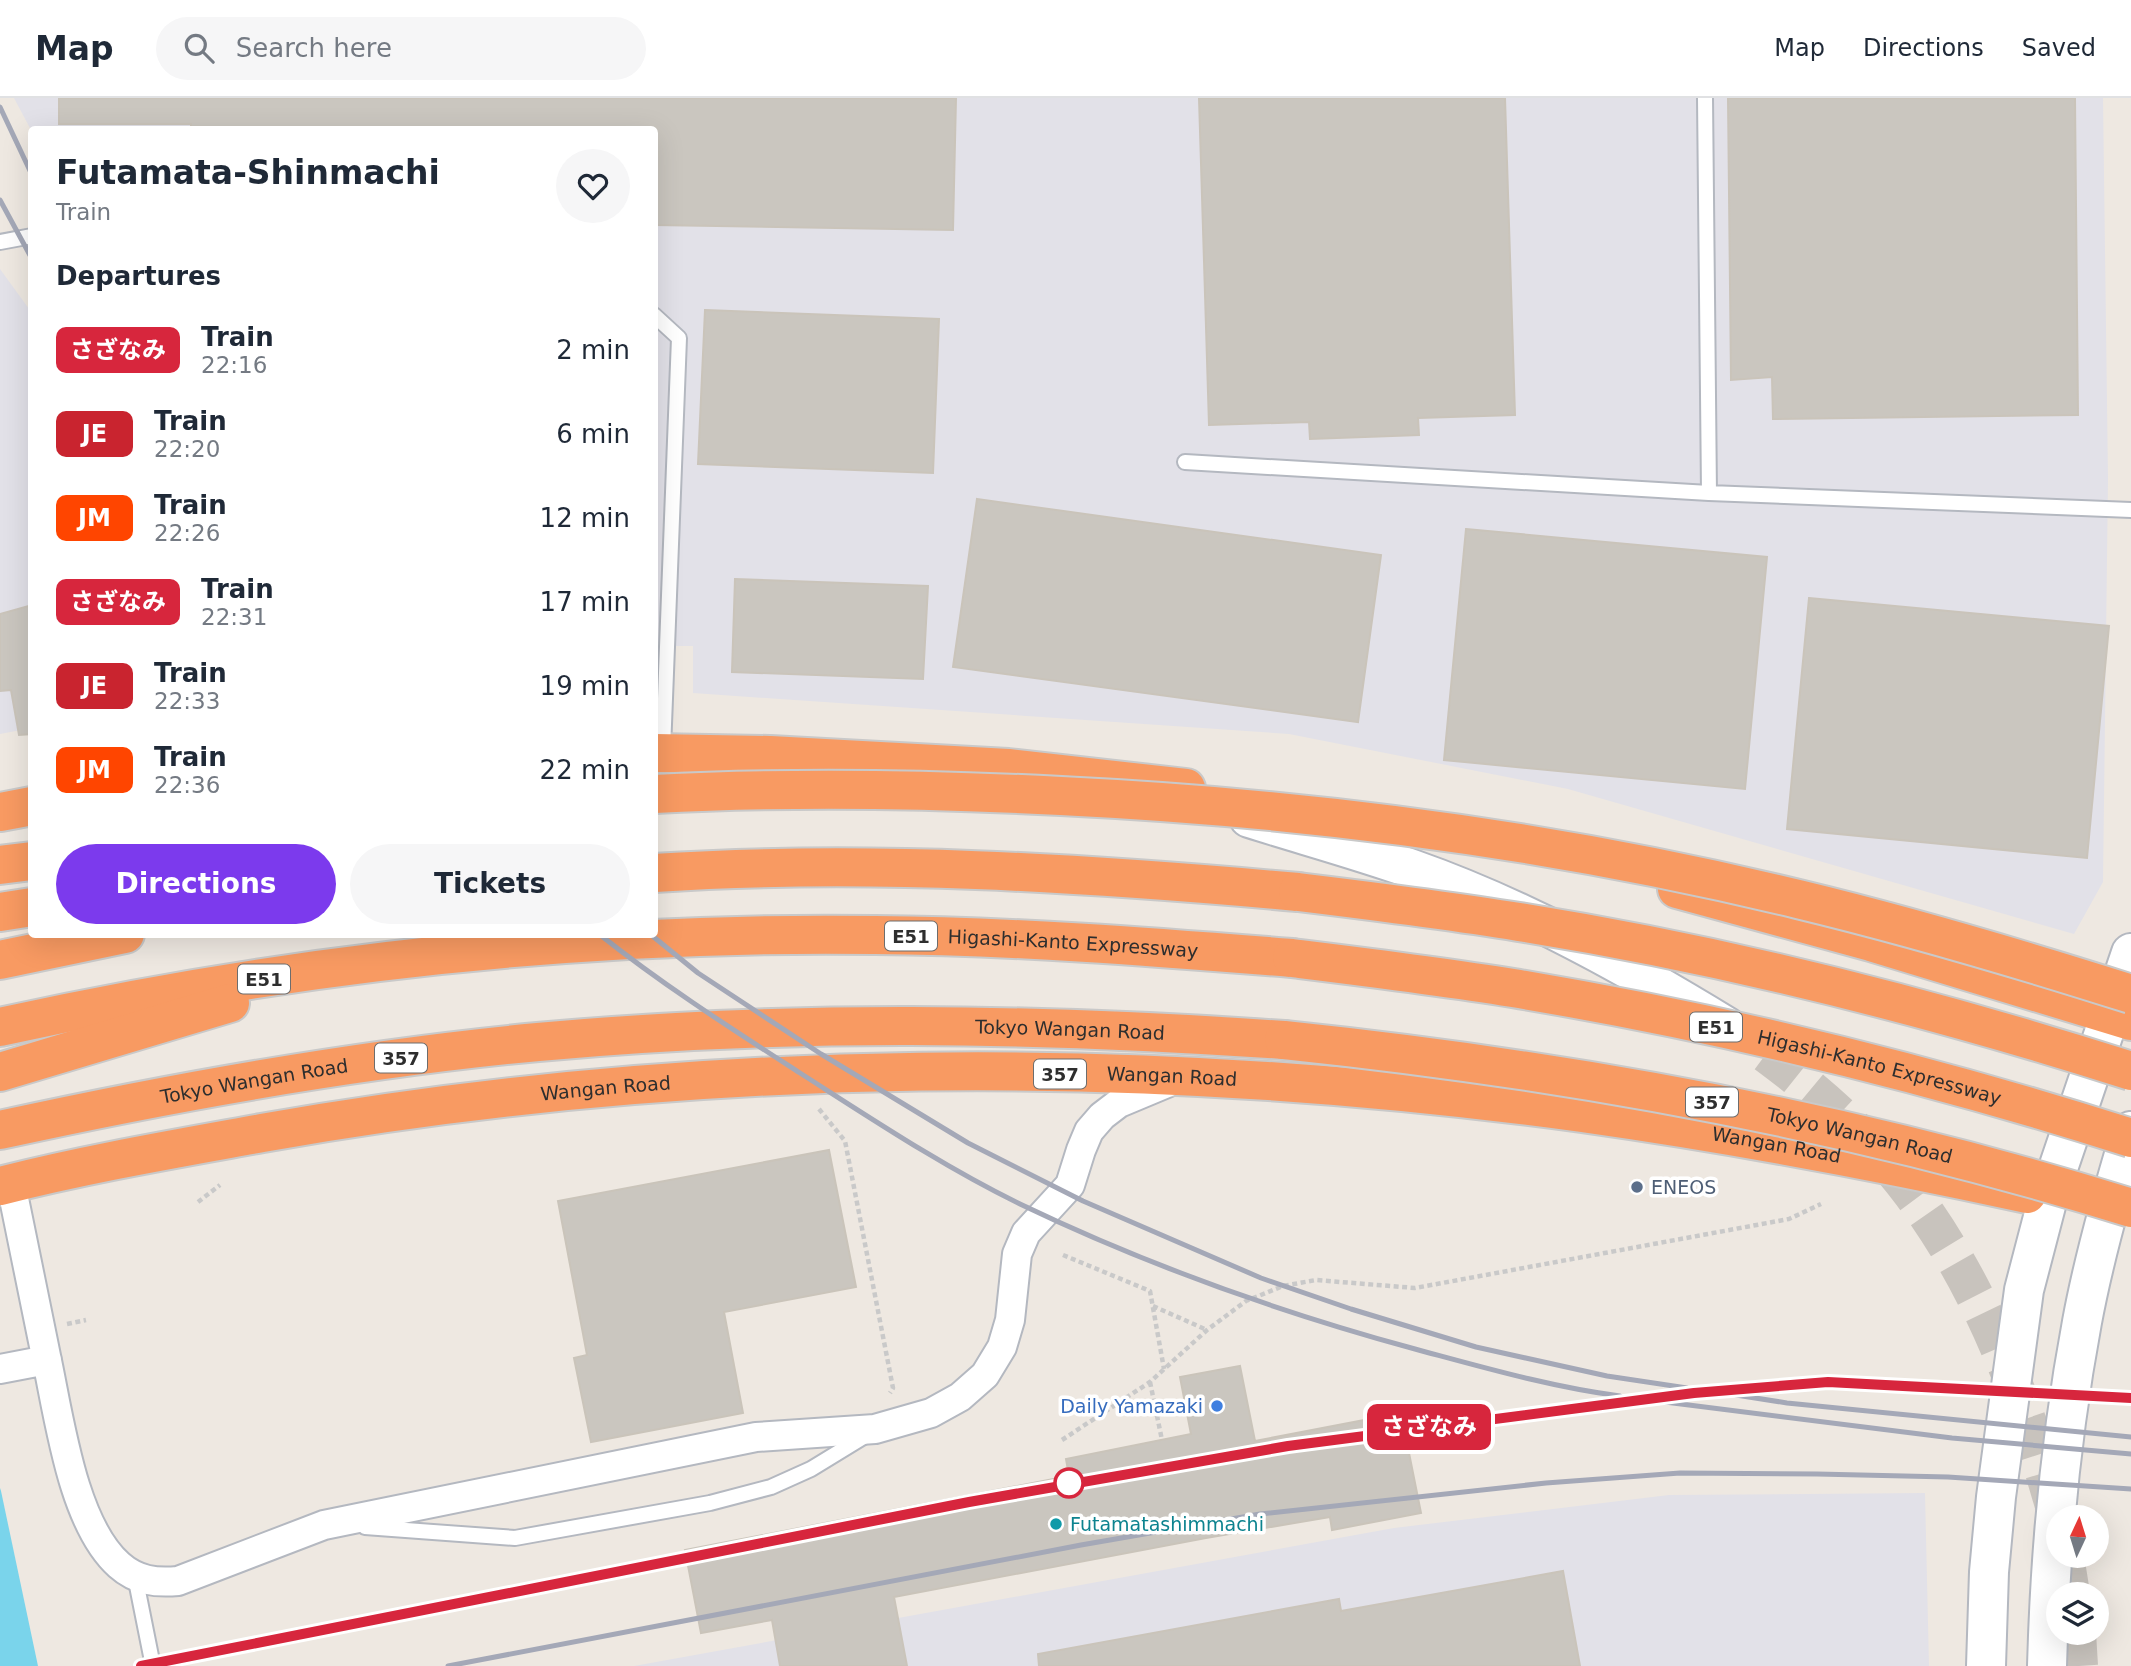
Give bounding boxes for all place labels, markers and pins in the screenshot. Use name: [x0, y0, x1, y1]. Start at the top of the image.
place label: ENEOS: [1651, 1176, 1716, 1198]
marker: ENEOS: [1629, 1179, 1645, 1195]
place label: Daily Yamazaki: [1060, 1395, 1203, 1417]
marker: Daily Yamazaki: [1209, 1398, 1225, 1414]
unlabelled marker: [1054, 1468, 1084, 1498]
place label: Futamatashimmachi: [1070, 1513, 1264, 1535]
marker: Futamatashimmachi: [1048, 1516, 1064, 1532]

